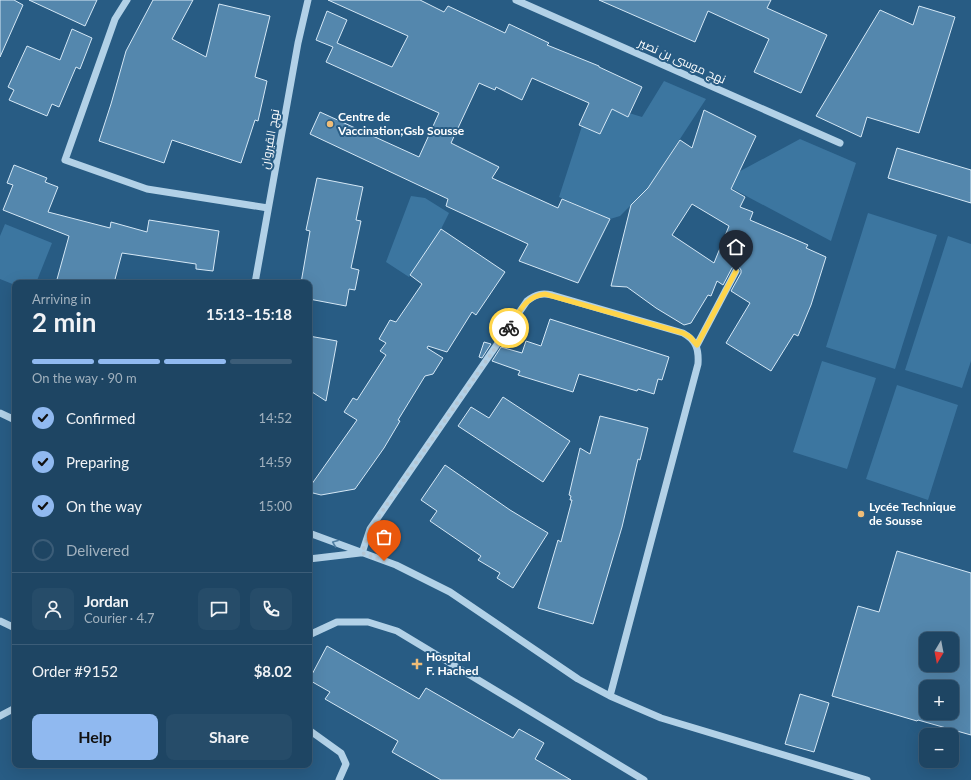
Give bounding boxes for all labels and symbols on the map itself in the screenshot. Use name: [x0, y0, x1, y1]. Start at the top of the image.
street label: نهج موسى بن نصير: [635, 34, 728, 87]
street label: نهج القيروان: [257, 108, 283, 170]
place label: Centre de Vaccination;Gsb Sousse: [337, 109, 465, 138]
marker: Centre de Vaccination;Gsb Sousse: [325, 119, 335, 129]
pin: [719, 230, 753, 271]
courier: [489, 308, 529, 348]
place label: Lycée Technique de Sousse: [869, 499, 956, 528]
marker: Lycée Technique de Sousse: [856, 509, 866, 519]
pin: [367, 520, 401, 561]
one-way arrow: [332, 539, 339, 547]
north arrow: [919, 632, 959, 672]
place label: Hospital F. Hached: [426, 649, 479, 678]
marker: Hospital F. Hached: [411, 658, 423, 670]

